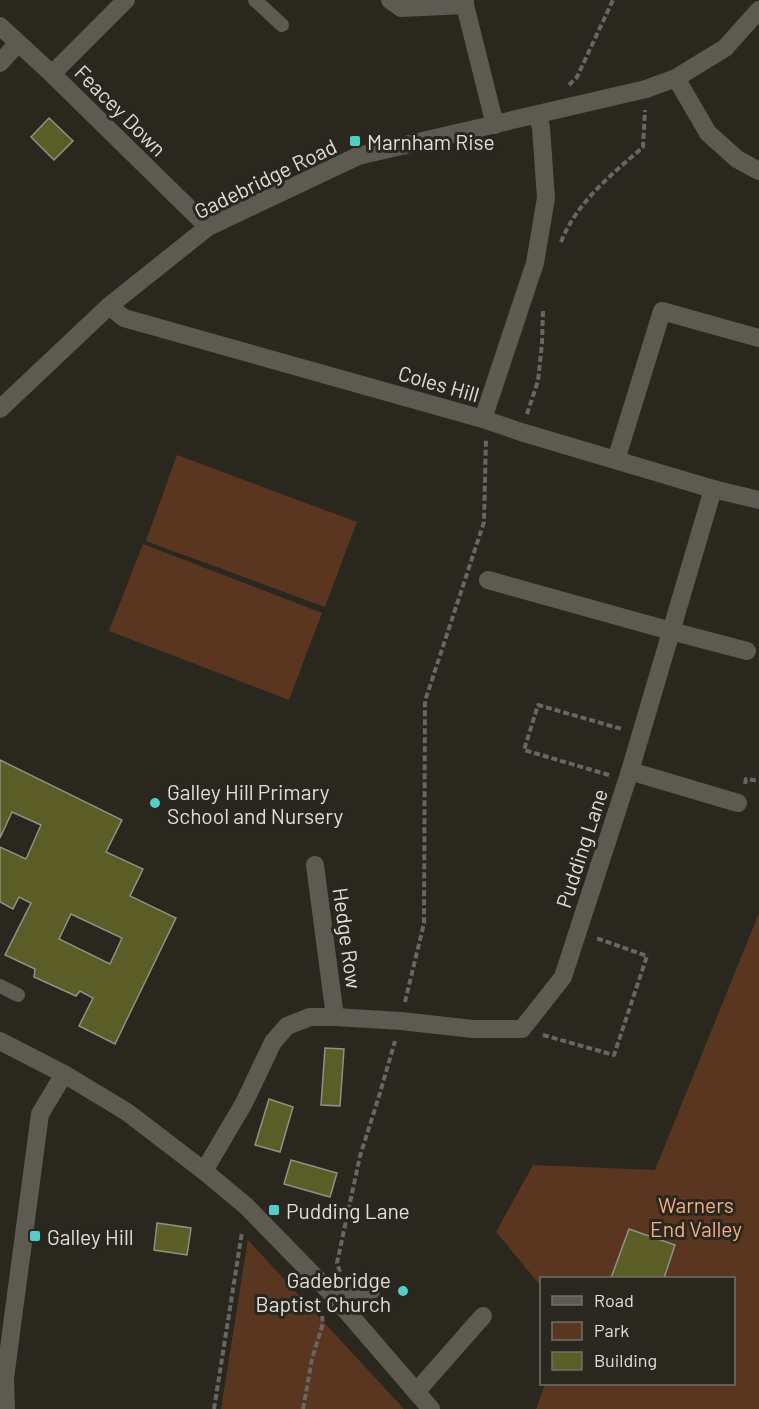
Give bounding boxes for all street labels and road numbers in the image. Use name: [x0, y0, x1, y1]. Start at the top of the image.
street label: Feacey Down: [70, 59, 172, 161]
street label: Gadebridge Road: [190, 133, 340, 223]
street label: Coles Hill: [396, 360, 482, 406]
street label: Pudding Lane: [550, 785, 612, 911]
street label: Hedge Row: [329, 886, 367, 990]

